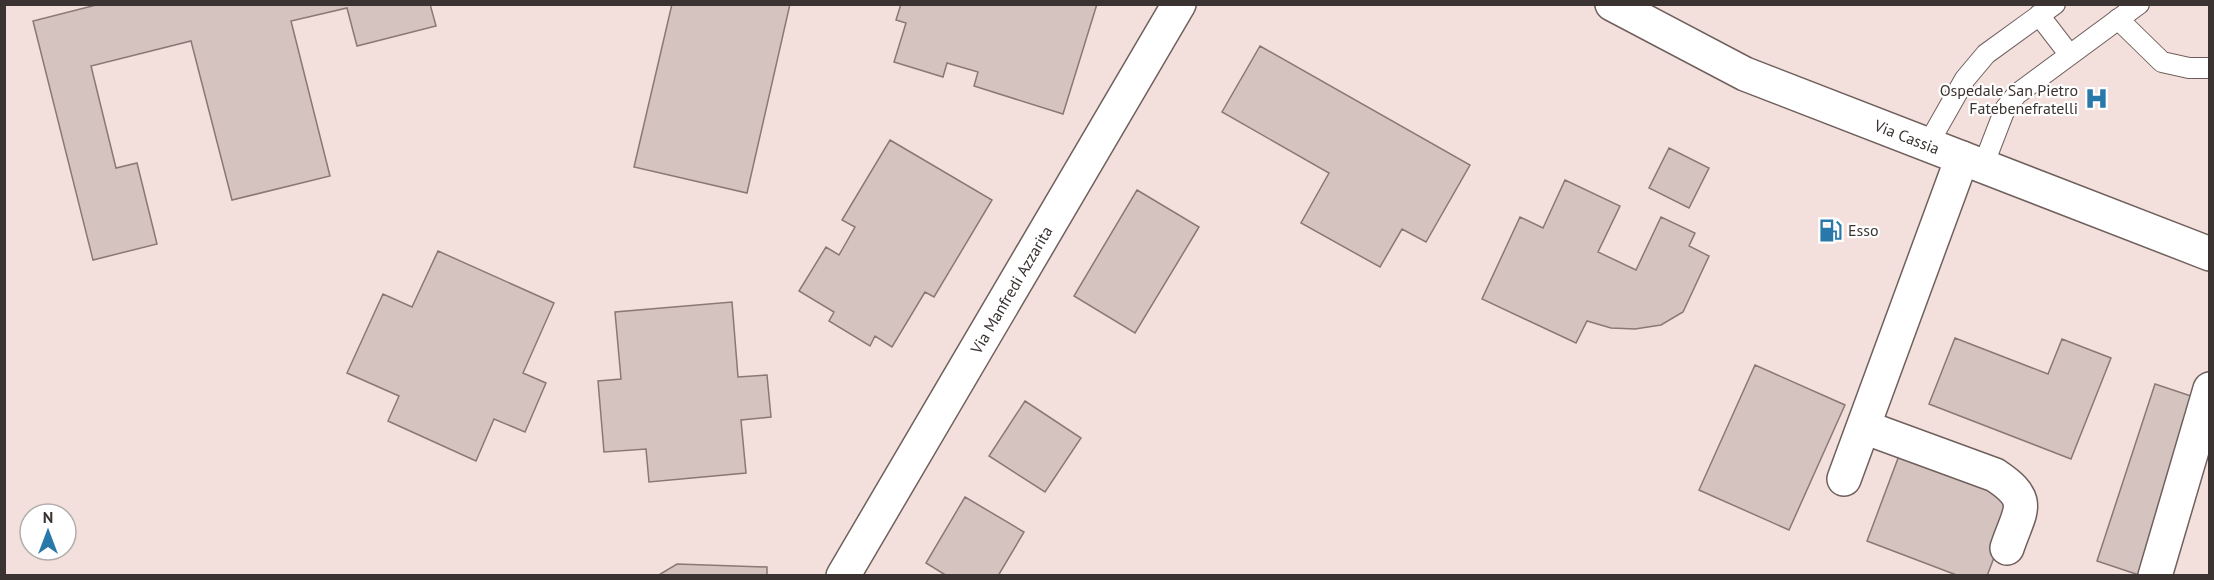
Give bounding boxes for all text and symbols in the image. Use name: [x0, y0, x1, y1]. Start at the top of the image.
place label: Ospedale San Pietro Fatebenefratelli: [1940, 80, 2078, 118]
hospital icon: Ospedale San Pietro Fatebenefratelli: [2083, 86, 2109, 112]
street label: Via Cassia: [1871, 115, 1942, 158]
fuel station icon: Esso: [1817, 217, 1843, 243]
place label: Esso: [1848, 220, 1879, 240]
street label: Via Manfredi Azzarita: [965, 222, 1056, 358]
north arrow: [18, 502, 78, 562]
text: N: [43, 507, 53, 527]

